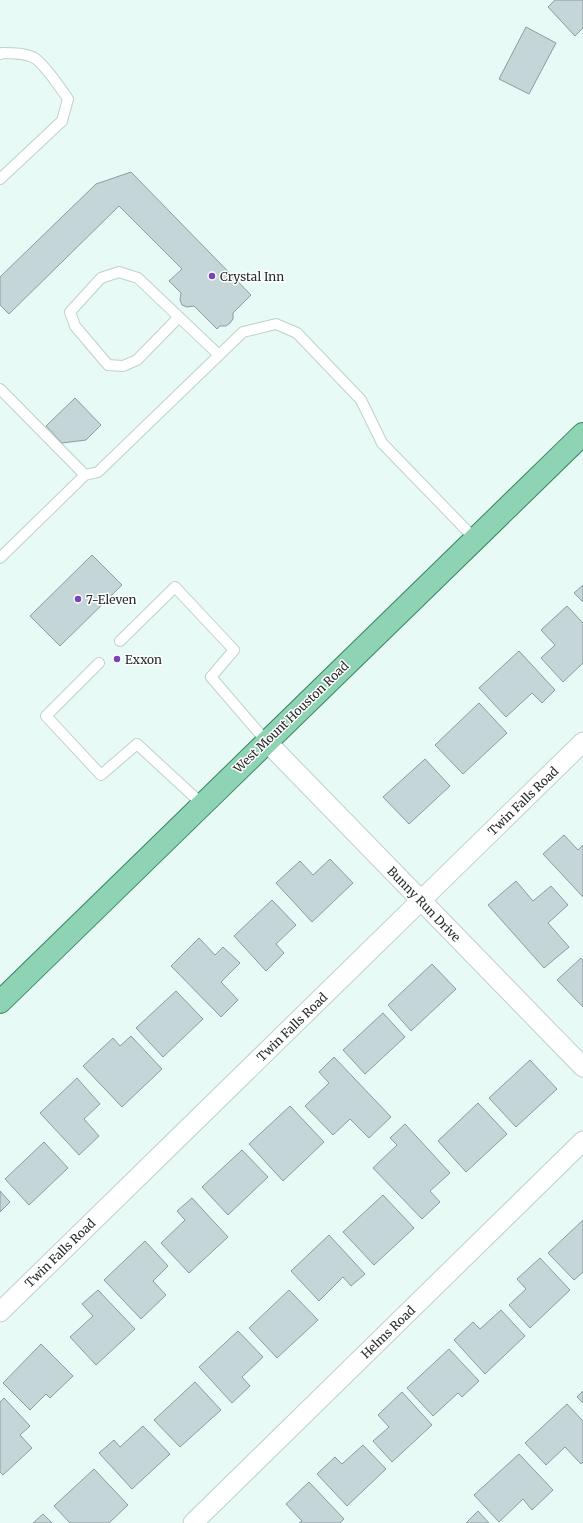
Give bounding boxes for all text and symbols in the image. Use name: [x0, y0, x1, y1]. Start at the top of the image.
place label: Crystal Inn: [220, 269, 284, 284]
marker: Crystal Inn: [207, 271, 217, 281]
place label: 7-Eleven: [86, 592, 136, 607]
marker: 7-Eleven: [73, 594, 83, 604]
place label: Exxon: [125, 652, 162, 667]
marker: Exxon: [112, 654, 122, 664]
street label: West Mount Houston Road: [230, 658, 352, 777]
street label: Twin Falls Road: [485, 764, 561, 838]
street label: Bunny Run Drive: [384, 863, 464, 945]
street label: Twin Falls Road: [254, 990, 330, 1064]
street label: Twin Falls Road: [22, 1216, 98, 1290]
street label: Helms Road: [358, 1303, 418, 1361]

